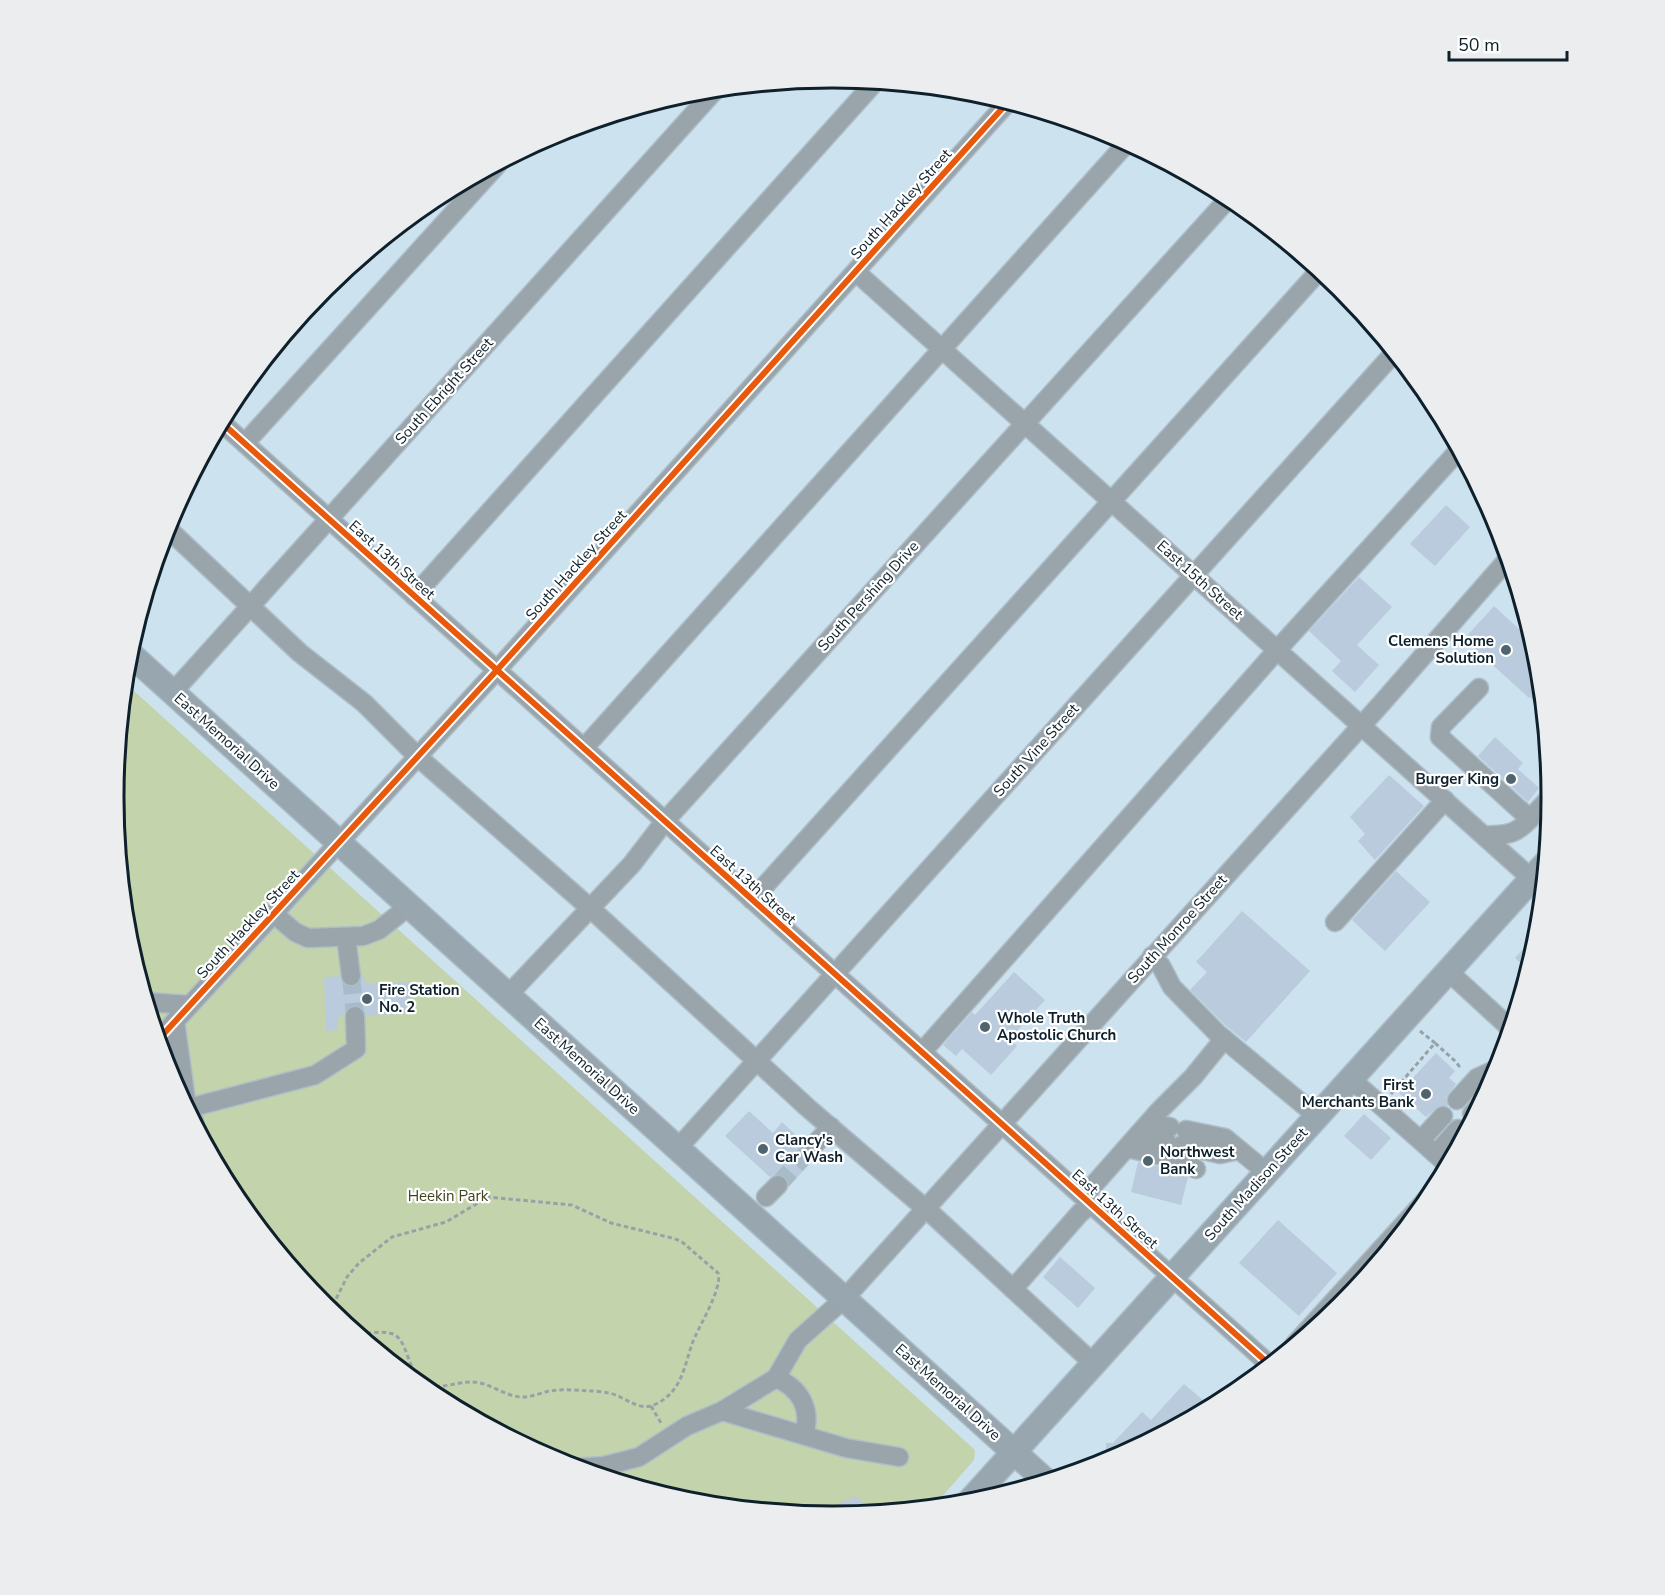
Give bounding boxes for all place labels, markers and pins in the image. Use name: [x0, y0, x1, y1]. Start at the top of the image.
place label: Clemens Home Solution: [1388, 631, 1494, 668]
marker: Clemens Home Solution: [1499, 643, 1513, 657]
place label: Burger King: [1415, 769, 1499, 789]
marker: Burger King: [1504, 772, 1518, 786]
place label: Fire Station No. 2: [379, 980, 460, 1017]
marker: Fire Station No. 2: [360, 992, 374, 1006]
place label: Whole Truth Apostolic Church: [997, 1008, 1116, 1045]
marker: Whole Truth Apostolic Church: [978, 1020, 992, 1034]
place label: First Merchants Bank: [1302, 1075, 1415, 1112]
marker: First Merchants Bank: [1419, 1087, 1433, 1101]
place label: Clancy's Car Wash: [775, 1130, 843, 1167]
marker: Clancy's Car Wash: [756, 1142, 770, 1156]
place label: Northwest Bank: [1160, 1142, 1235, 1179]
marker: Northwest Bank: [1141, 1154, 1155, 1168]

